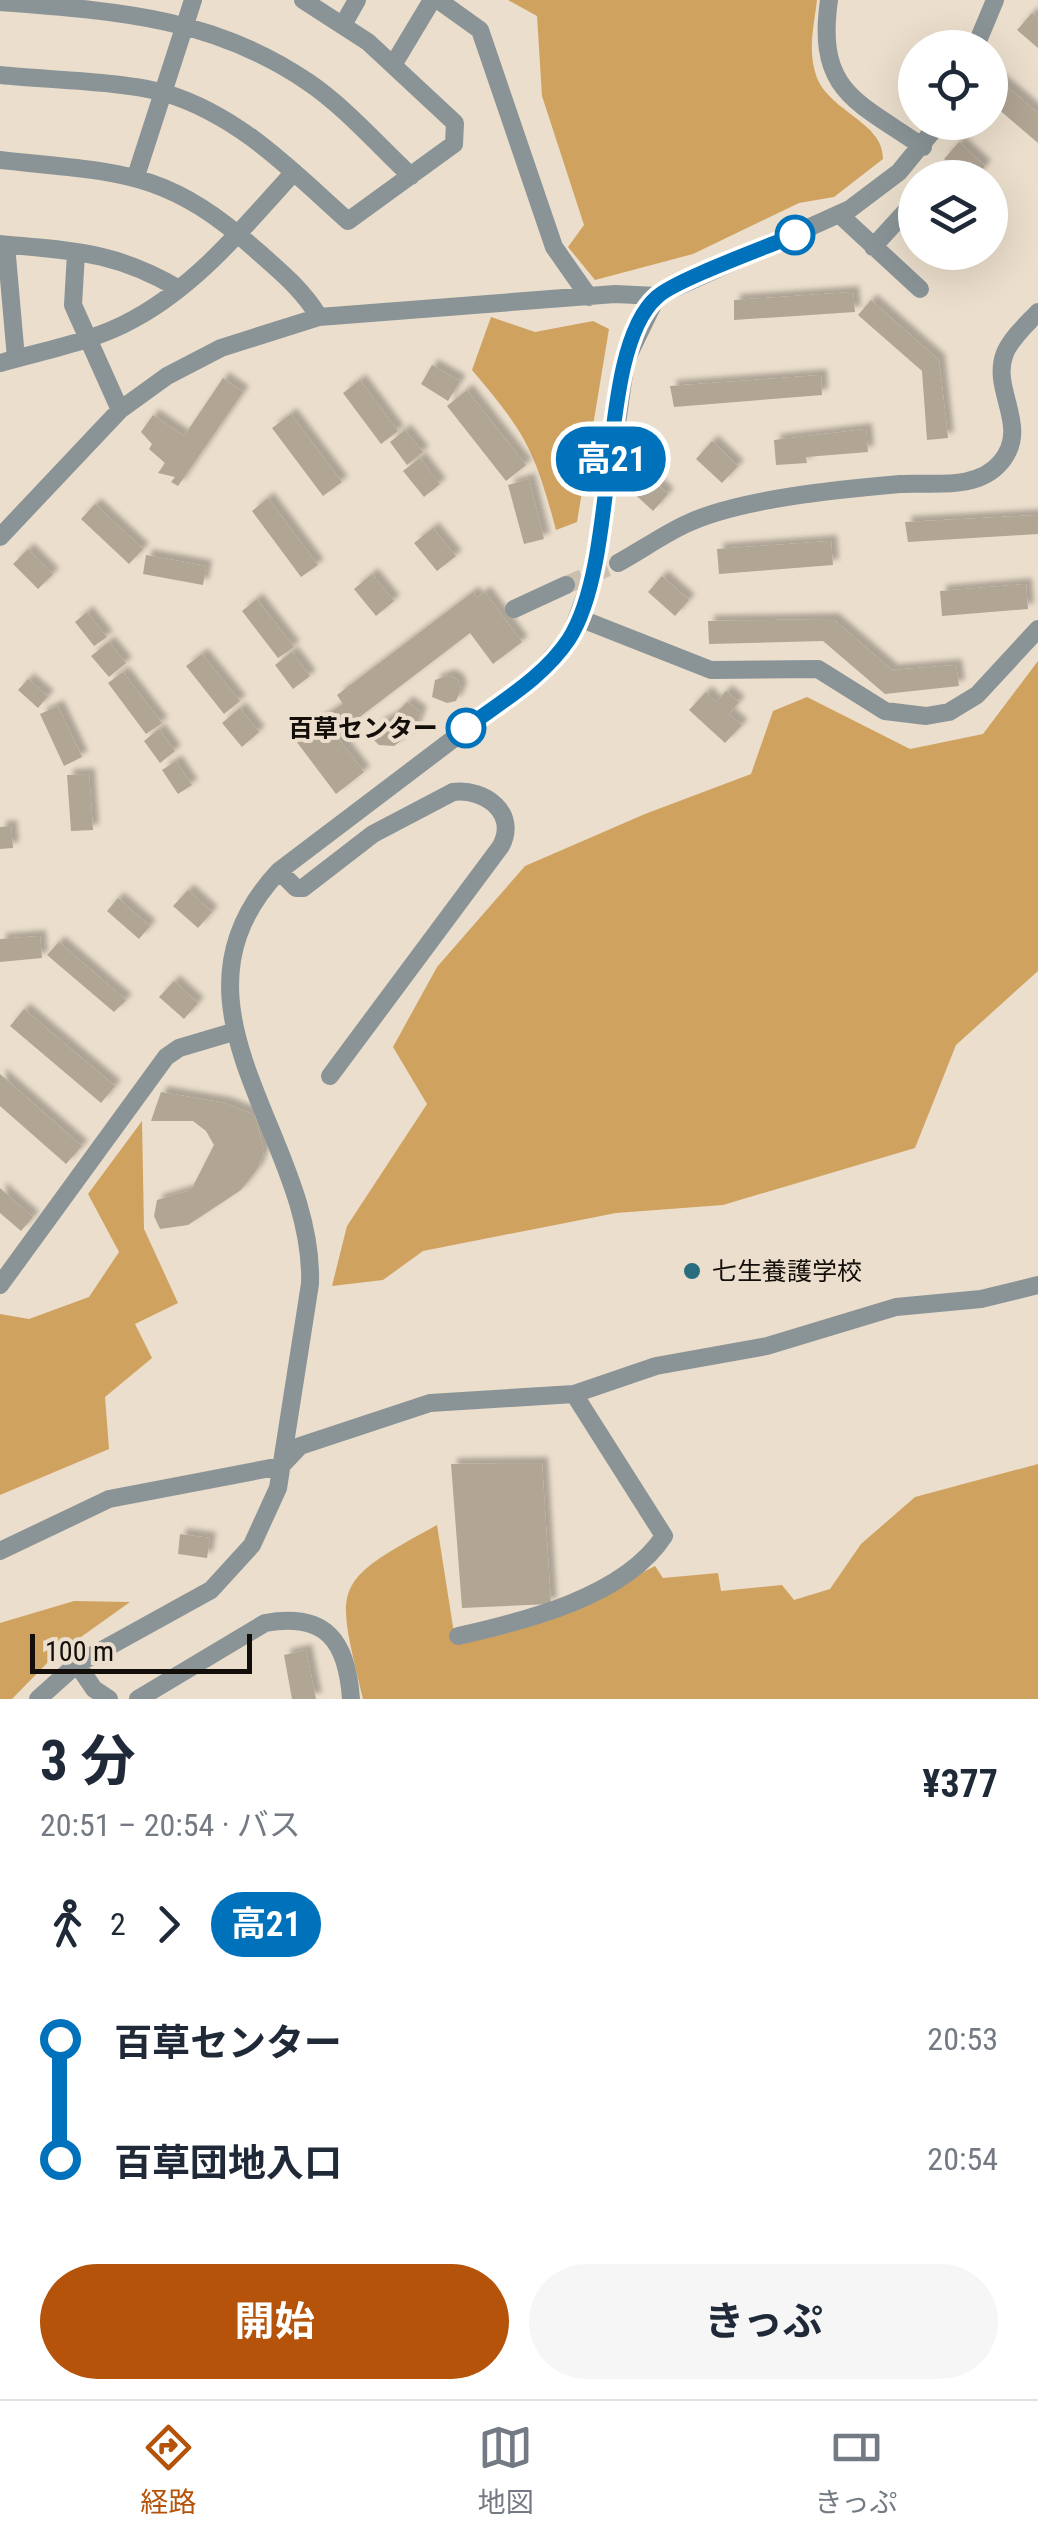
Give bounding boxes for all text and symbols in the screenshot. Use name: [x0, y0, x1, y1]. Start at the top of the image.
map controls: [898, 30, 1008, 270]
button: locate: [898, 30, 1008, 140]
button: layers: [898, 160, 1008, 270]
unlabelled marker: [776, 216, 814, 254]
line badge: 高21: [554, 426, 668, 492]
text: 高21: [576, 439, 646, 480]
marker: 百草センター: [447, 709, 485, 747]
place label: 百草センター: [288, 714, 438, 743]
place label: 七生養護学校: [712, 1257, 862, 1286]
marker: 七生養護学校: [681, 1260, 703, 1282]
scale bar: [30, 1629, 252, 1674]
text: 100 m: [45, 1635, 114, 1668]
text: 3 分: [40, 1729, 135, 1793]
text: ¥377: [922, 1762, 998, 1806]
text: 20:51 – 20:54 · バス: [40, 1806, 301, 1844]
icon: walk: [40, 1897, 95, 1952]
icon: forward: [141, 1897, 196, 1952]
text: 高21: [231, 1904, 301, 1945]
text: 2: [110, 1905, 126, 1943]
text: 20:53: [927, 2020, 998, 2058]
text: 百草センター: [114, 2021, 342, 2065]
text: 20:54: [927, 2140, 998, 2178]
text: 百草団地入口: [114, 2141, 342, 2185]
button: 開始: [40, 2264, 509, 2379]
button: きっぷ: [529, 2264, 998, 2379]
tab: 経路: [141, 2420, 197, 2520]
tab: 地図: [478, 2420, 534, 2520]
tab: きっぷ: [815, 2420, 897, 2520]

